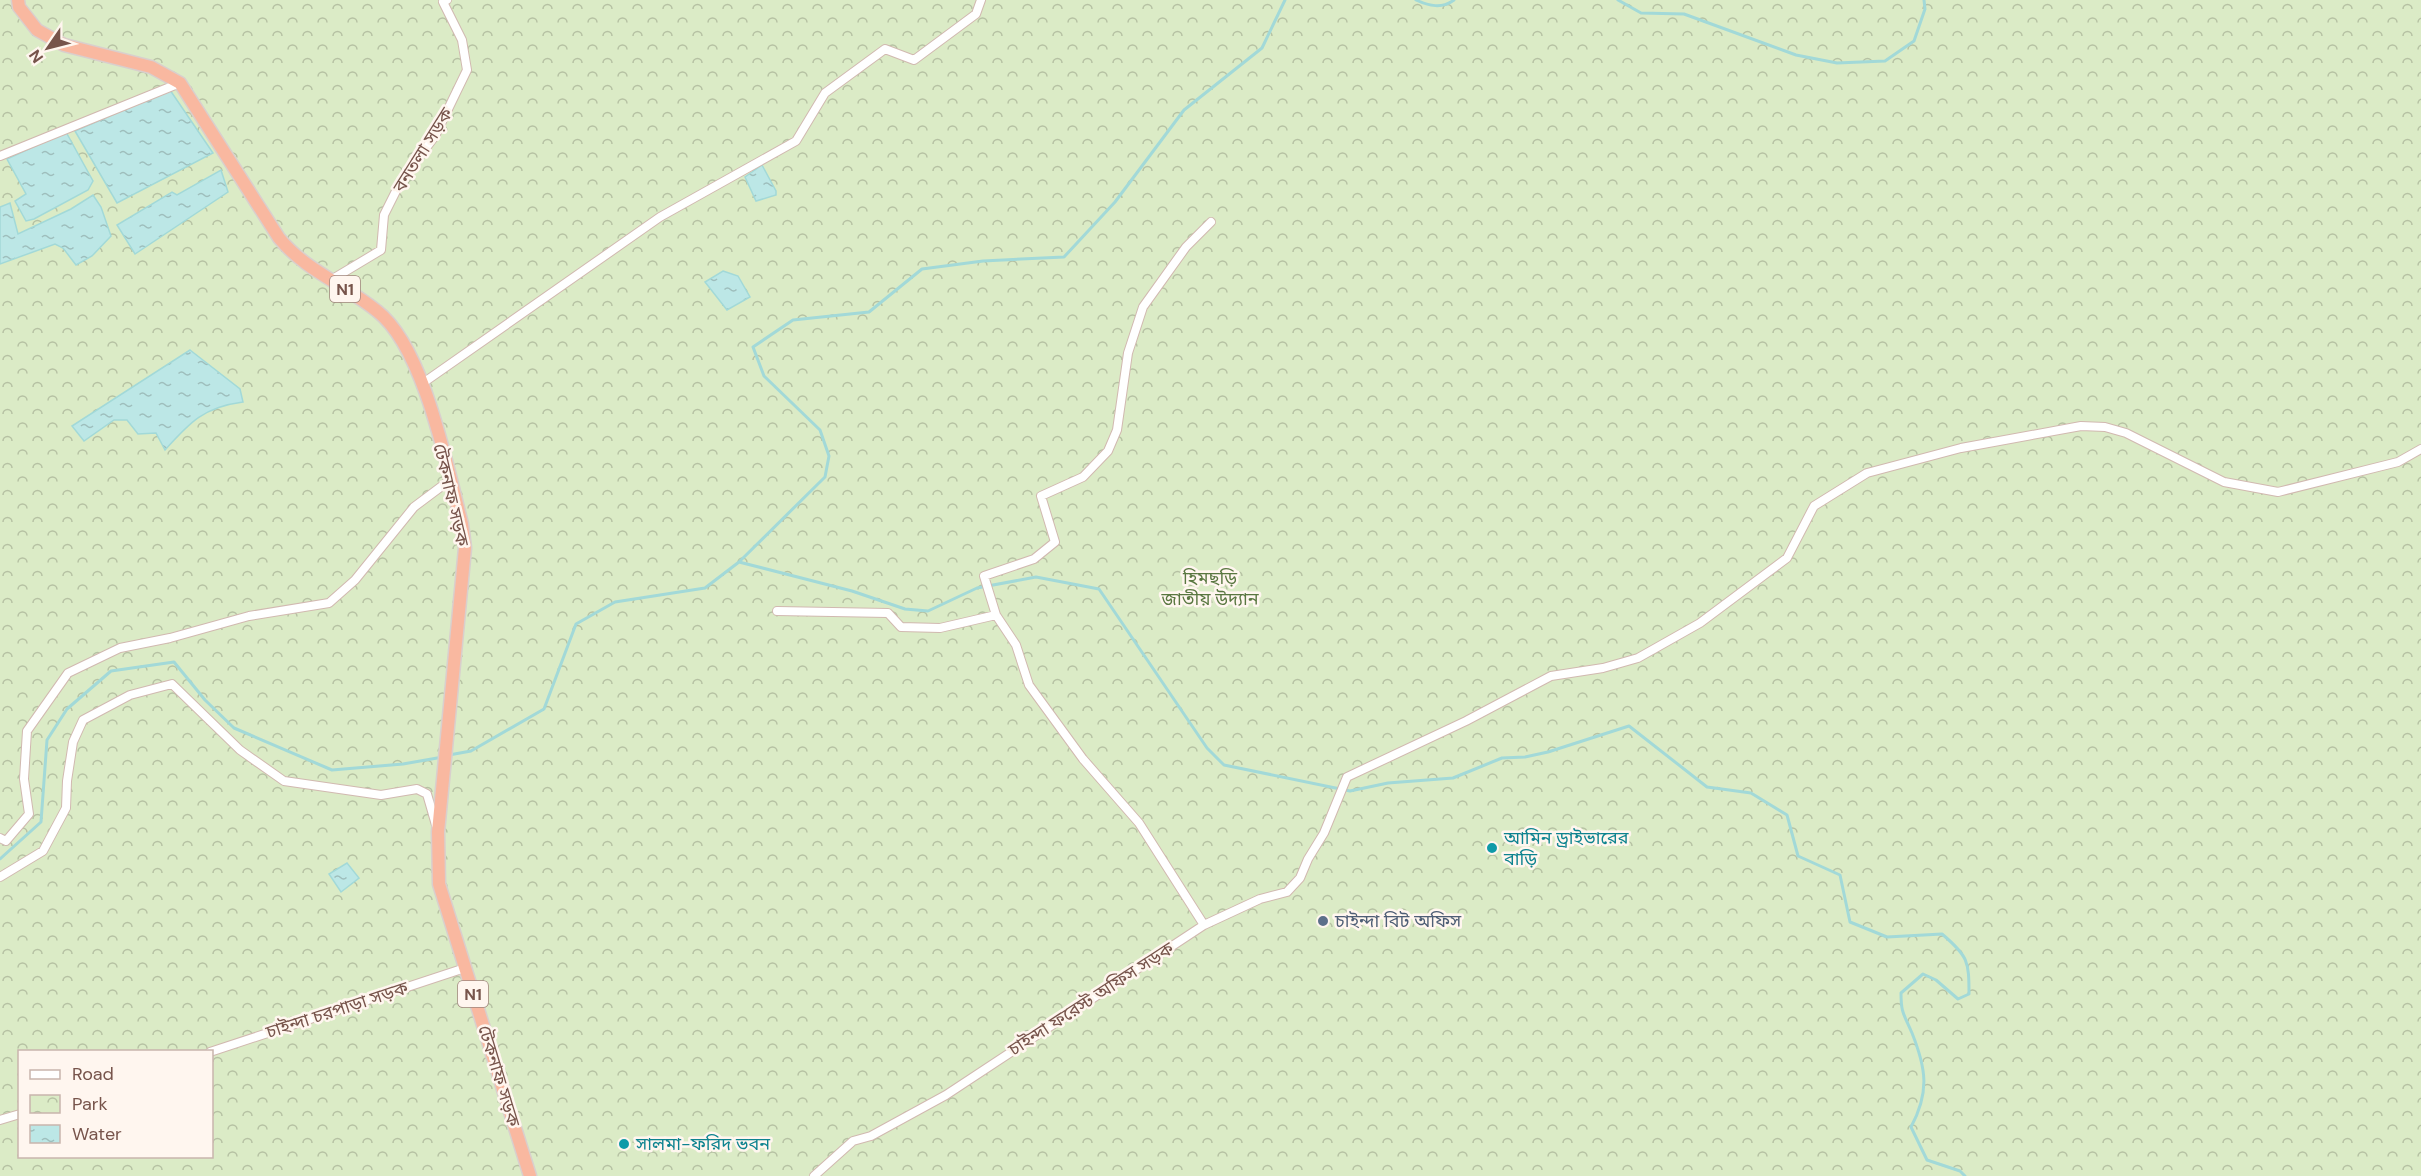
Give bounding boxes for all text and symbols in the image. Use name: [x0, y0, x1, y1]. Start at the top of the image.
north arrow: [18, 18, 78, 78]
text: N: [24, 46, 48, 67]
street label: বনতলা সড়ক: [387, 103, 459, 198]
road number: N1: [330, 276, 360, 302]
street label: টেকনাফ সড়ক: [428, 441, 475, 549]
park label: হিমছড়ি জাতীয় উদ্যান: [1160, 566, 1260, 611]
place label: আমিন ড্রাইভারের বাড়ি: [1503, 826, 1629, 871]
marker: আমিন ড্রাইভারের বাড়ি: [1485, 841, 1499, 855]
place label: চাইন্দা বিট অফিস: [1334, 909, 1462, 933]
marker: চাইন্দা বিট অফিস: [1316, 914, 1330, 928]
street label: চাইন্দা ফরেস্ট অফিস সড়ক: [1003, 936, 1179, 1062]
street label: চাইন্দা চরপাড়া সড়ক: [262, 976, 412, 1045]
road number: N1: [458, 981, 488, 1007]
street label: টেকনাফ সড়ক: [472, 1022, 526, 1130]
legend: [18, 1050, 213, 1158]
text: Road: [72, 1062, 114, 1086]
text: Park: [72, 1092, 108, 1116]
text: Water: [72, 1122, 122, 1146]
place label: সালমা-ফরিদ ভবন: [635, 1132, 771, 1156]
marker: সালমা-ফরিদ ভবন: [617, 1137, 631, 1151]

